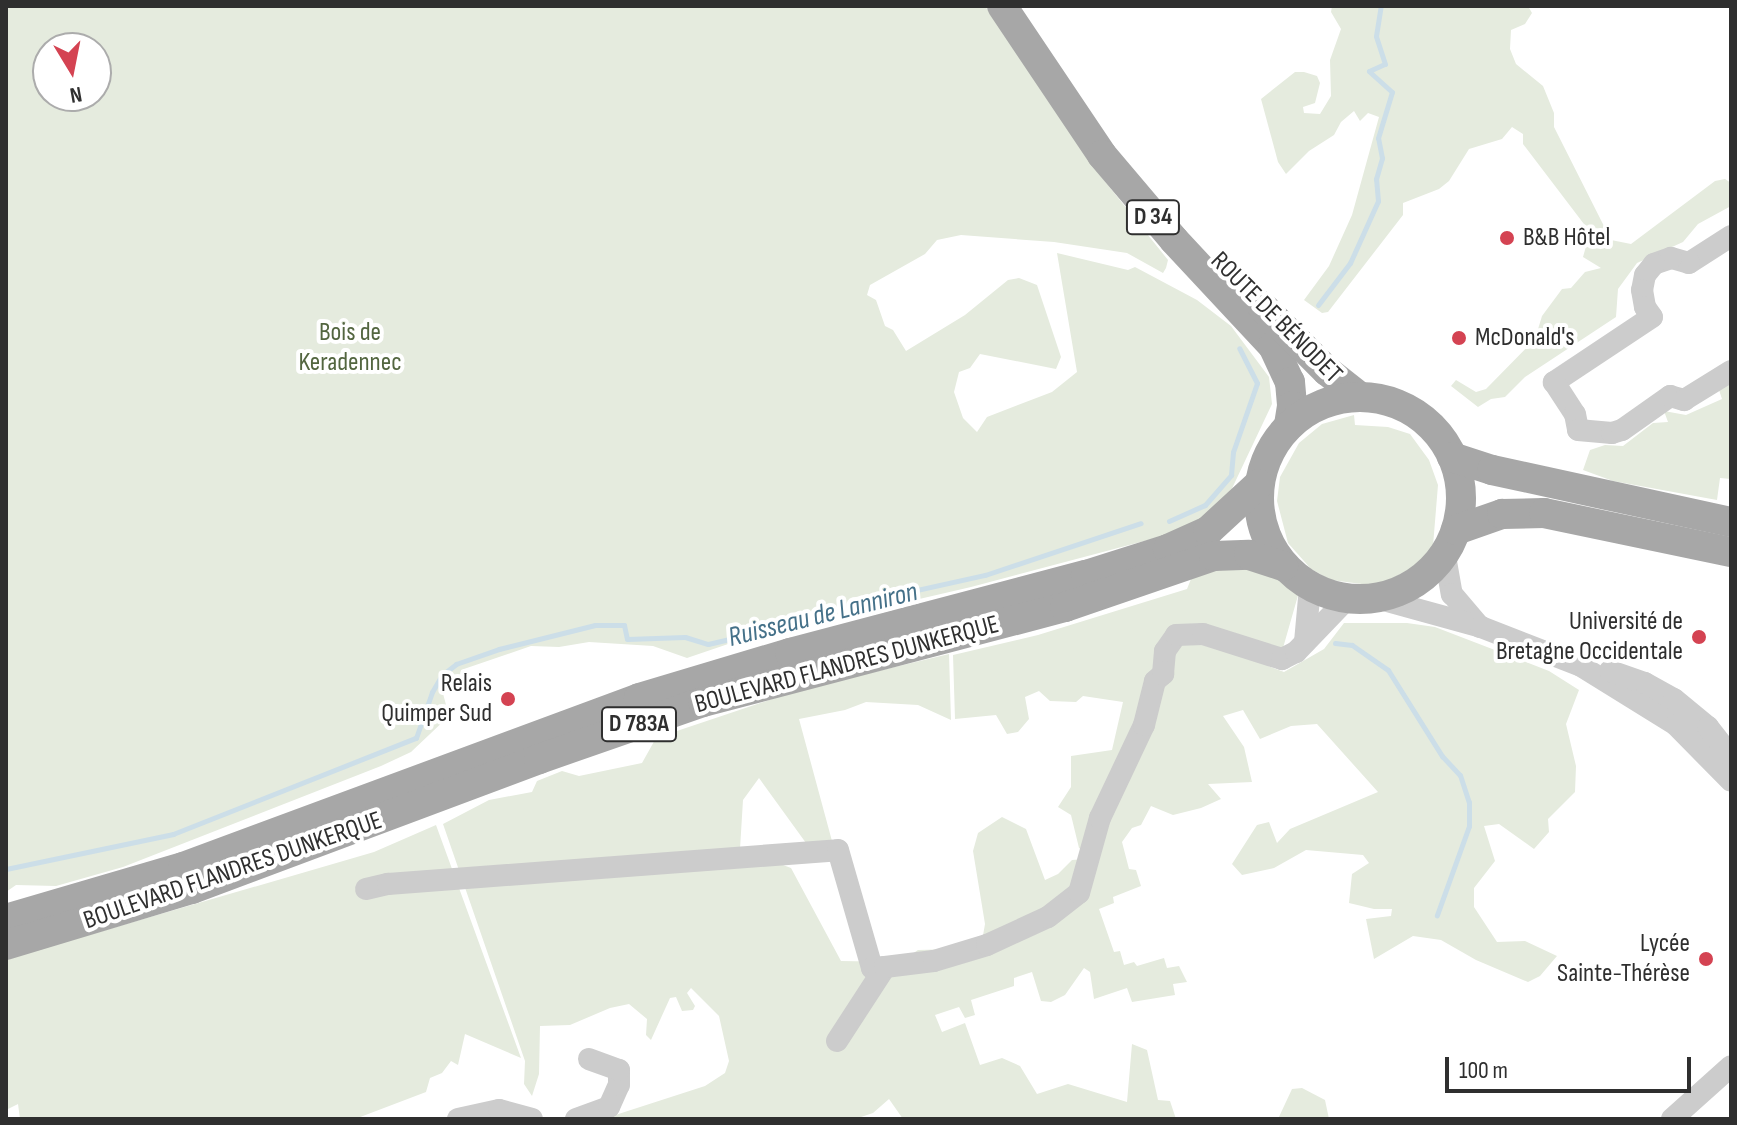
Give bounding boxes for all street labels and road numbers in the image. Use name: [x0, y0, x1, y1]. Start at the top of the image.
road number: D 34: [1125, 197, 1181, 237]
street label: ROUTE DE BÉNODET: [1204, 246, 1348, 390]
street label: BOULEVARD FLANDRES DUNKERQUE: [692, 609, 1002, 721]
road number: D 783A: [599, 704, 679, 744]
street label: BOULEVARD FLANDRES DUNKERQUE: [80, 805, 386, 937]

